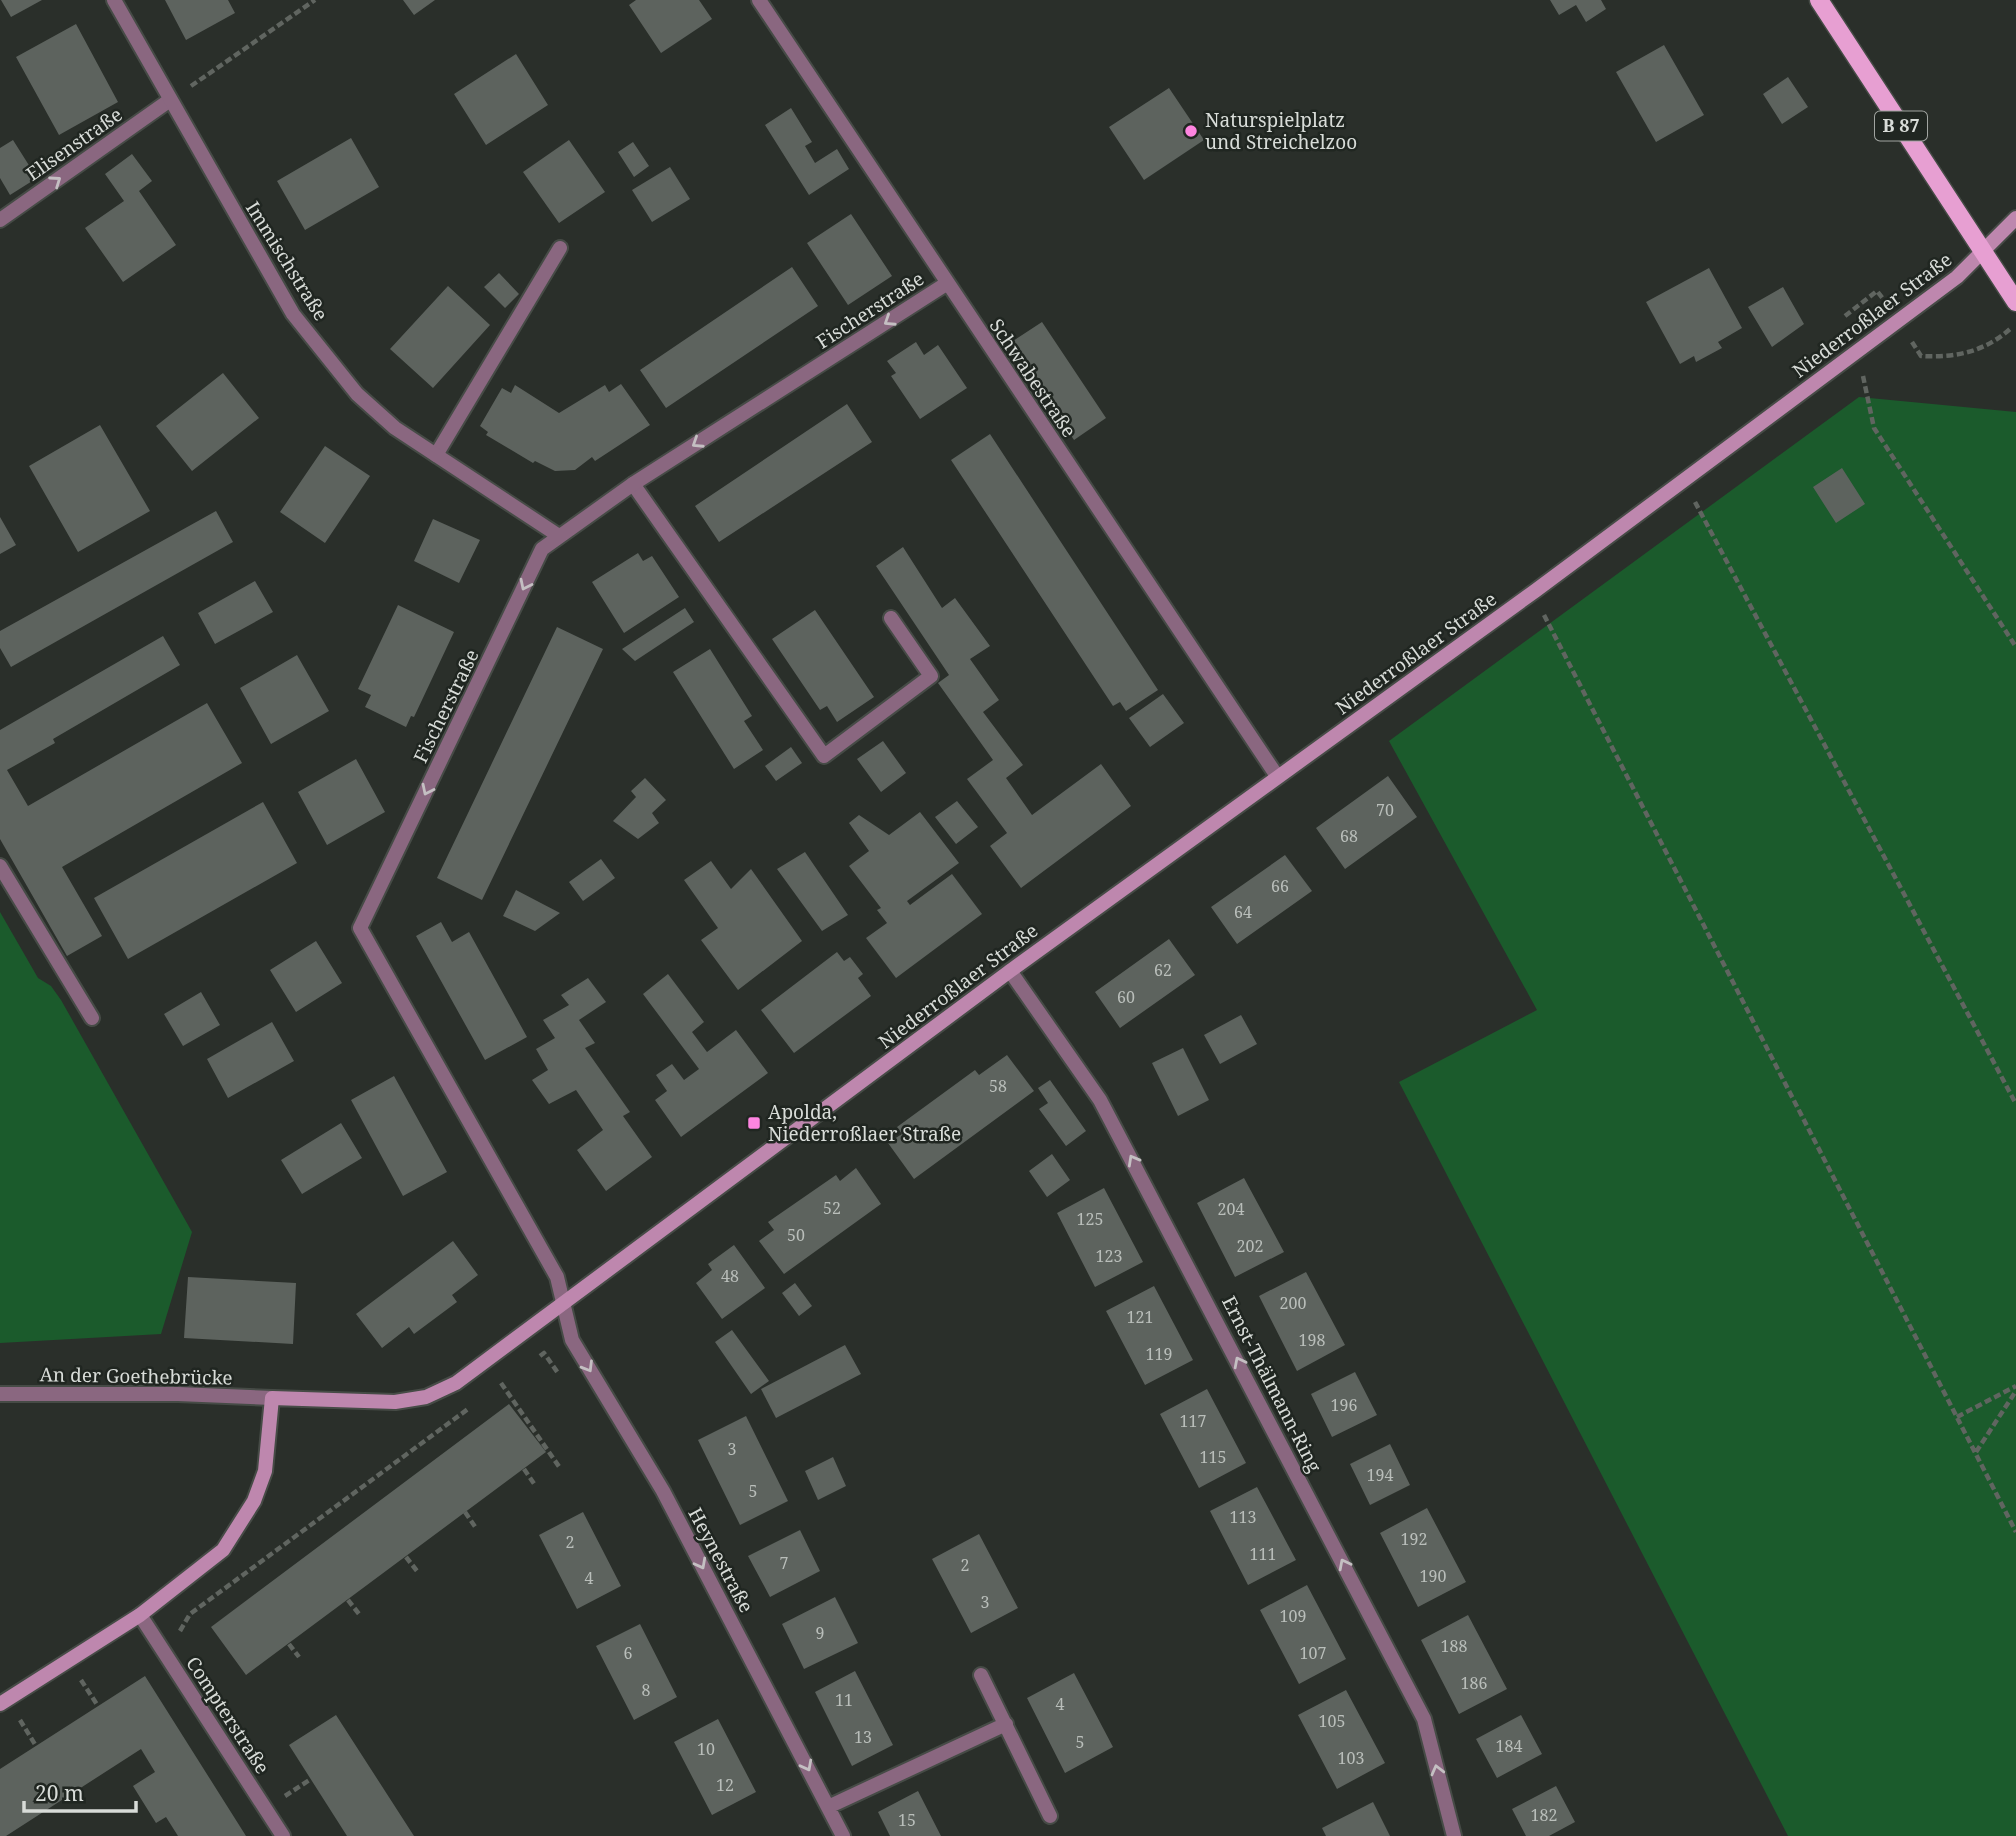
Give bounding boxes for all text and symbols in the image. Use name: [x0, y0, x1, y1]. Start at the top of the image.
street label: Elisenstraße: [21, 101, 127, 187]
place label: Naturspielplatz und Streichelzoo: [1205, 107, 1357, 155]
road number: B 87: [1875, 112, 1927, 140]
marker: Naturspielplatz und Streichelzoo: [1183, 123, 1199, 139]
one-way arrow: [48, 177, 61, 189]
street label: Immischstraße: [240, 196, 334, 326]
street label: Niederroßlaer Straße: [1787, 247, 1957, 383]
street label: Fischerstraße: [811, 265, 929, 355]
one-way arrow: [884, 312, 897, 325]
street label: Schwabestraße: [984, 314, 1082, 442]
one-way arrow: [692, 435, 705, 448]
one-way arrow: [519, 578, 533, 590]
street label: Niederroßlaer Straße: [1330, 586, 1502, 720]
street label: Fischerstraße: [407, 645, 485, 767]
one-way arrow: [421, 783, 435, 795]
house number: 70: [1376, 799, 1394, 821]
house number: 68: [1340, 825, 1358, 847]
house number: 66: [1271, 875, 1289, 897]
house number: 64: [1234, 901, 1252, 923]
street label: Niederroßlaer Straße: [873, 918, 1043, 1054]
house number: 62: [1154, 959, 1172, 981]
house number: 60: [1117, 986, 1135, 1008]
house number: 58: [989, 1075, 1007, 1097]
place label: Apolda, Niederroßlaer Straße: [768, 1099, 961, 1147]
marker: Apolda, Niederroßlaer Straße: [746, 1115, 762, 1131]
one-way arrow: [1128, 1155, 1141, 1168]
house number: 52: [823, 1197, 841, 1219]
house number: 204: [1218, 1198, 1244, 1220]
house number: 125: [1077, 1208, 1103, 1230]
house number: 50: [787, 1224, 805, 1246]
house number: 202: [1237, 1235, 1263, 1257]
house number: 123: [1096, 1245, 1122, 1267]
house number: 48: [721, 1265, 739, 1287]
street label: Ernst-Thälmann-Ring: [1216, 1291, 1328, 1477]
house number: 200: [1280, 1292, 1306, 1314]
house number: 121: [1127, 1306, 1153, 1328]
house number: 198: [1299, 1329, 1325, 1351]
house number: 119: [1146, 1343, 1172, 1365]
one-way arrow: [1233, 1357, 1247, 1369]
one-way arrow: [580, 1360, 593, 1372]
street label: An der Goethebrücke: [39, 1361, 233, 1391]
house number: 196: [1331, 1394, 1357, 1416]
house number: 117: [1180, 1410, 1206, 1432]
house number: 3: [728, 1438, 737, 1460]
house number: 115: [1200, 1446, 1226, 1468]
house number: 194: [1367, 1464, 1393, 1486]
house number: 5: [749, 1480, 757, 1502]
street label: Heynestraße: [682, 1503, 760, 1617]
house number: 113: [1230, 1506, 1256, 1528]
house number: 192: [1401, 1528, 1427, 1550]
house number: 2: [566, 1531, 574, 1553]
house number: 111: [1250, 1543, 1276, 1565]
house number: 7: [780, 1552, 789, 1574]
house number: 2: [961, 1554, 969, 1576]
one-way arrow: [693, 1557, 707, 1569]
one-way arrow: [1338, 1558, 1352, 1571]
house number: 190: [1420, 1565, 1446, 1587]
house number: 4: [585, 1567, 594, 1589]
house number: 3: [981, 1591, 990, 1613]
house number: 109: [1280, 1605, 1306, 1627]
house number: 9: [816, 1622, 824, 1644]
house number: 188: [1441, 1635, 1467, 1657]
house number: 6: [624, 1642, 633, 1664]
house number: 107: [1300, 1642, 1326, 1664]
street label: Compterstraße: [180, 1651, 276, 1779]
house number: 186: [1461, 1672, 1487, 1694]
house number: 8: [642, 1679, 651, 1701]
house number: 11: [835, 1689, 853, 1711]
house number: 4: [1056, 1693, 1065, 1715]
house number: 105: [1319, 1710, 1345, 1732]
house number: 13: [854, 1726, 872, 1748]
house number: 5: [1076, 1731, 1084, 1753]
house number: 184: [1496, 1735, 1522, 1757]
house number: 10: [697, 1738, 715, 1760]
house number: 103: [1338, 1747, 1364, 1769]
one-way arrow: [798, 1759, 812, 1771]
one-way arrow: [1431, 1764, 1445, 1776]
scale bar: [24, 1770, 136, 1814]
house number: 12: [716, 1774, 734, 1796]
text: 20 m: [35, 1779, 84, 1807]
house number: 182: [1531, 1804, 1557, 1826]
house number: 15: [898, 1809, 916, 1831]

